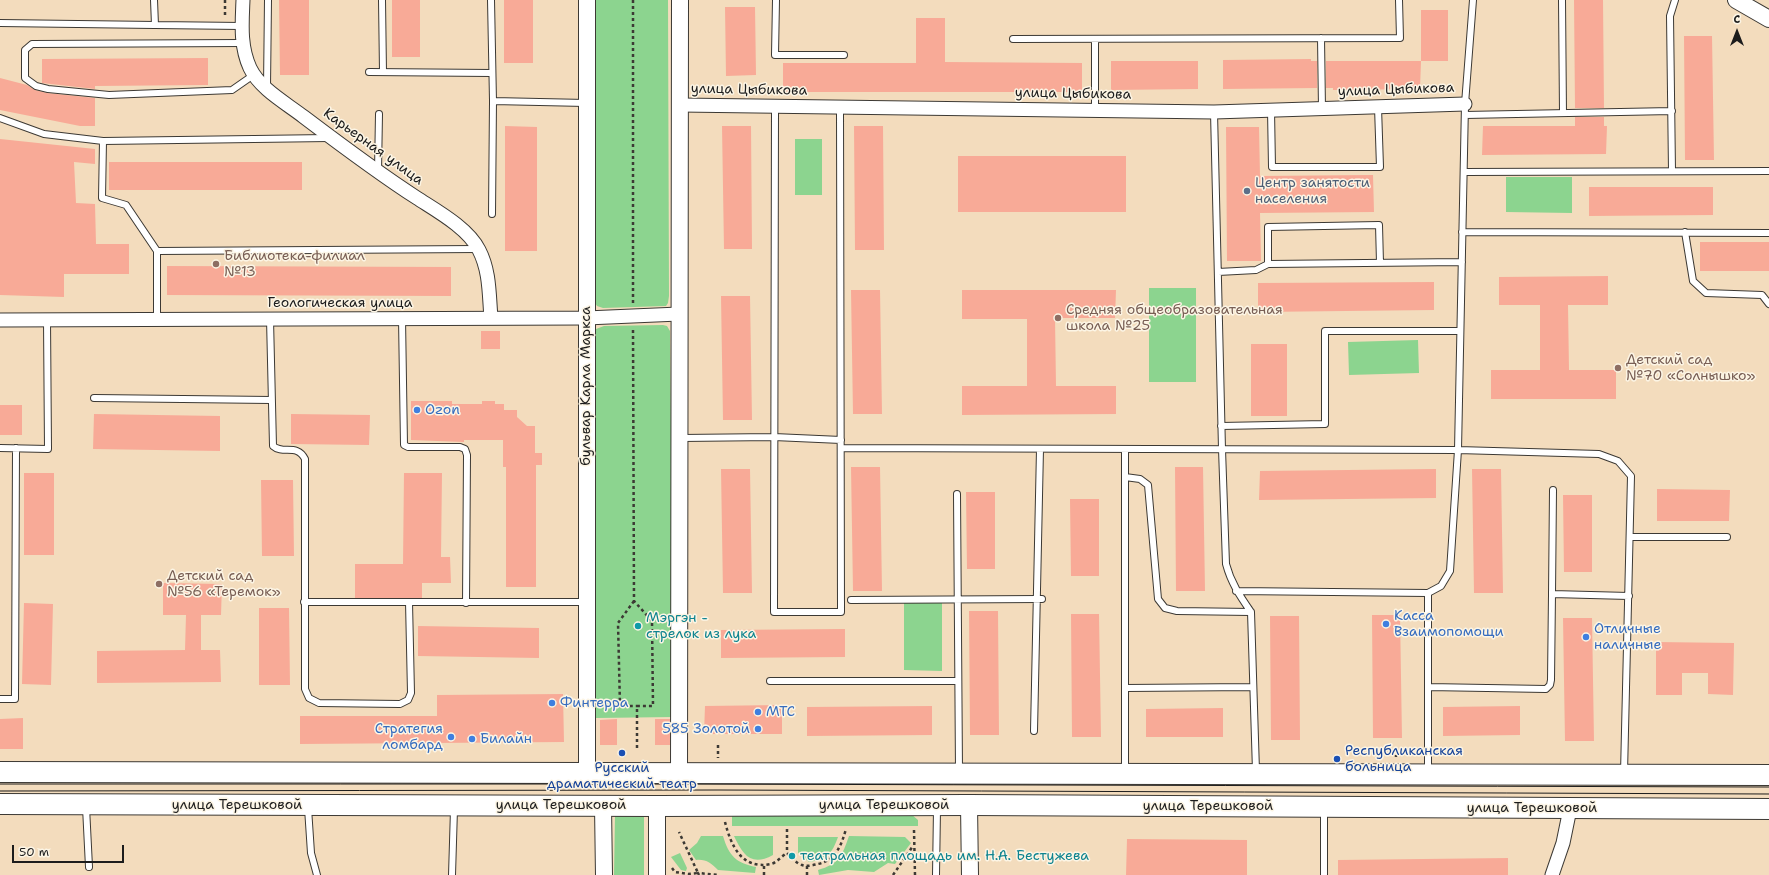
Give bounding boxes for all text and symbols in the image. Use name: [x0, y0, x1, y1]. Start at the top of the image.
north arrow: [1717, 12, 1757, 52]
text: С: [1734, 12, 1740, 27]
street label: улица Цыбикова: [1338, 80, 1454, 100]
street label: улица Цыбикова: [691, 81, 807, 99]
street label: улица Цыбикова: [1015, 85, 1131, 103]
street label: Карьерная улица: [320, 105, 426, 189]
place label: Центр занятости населения: [1255, 175, 1370, 208]
marker: Центр занятости населения: [1242, 186, 1252, 196]
place label: Библиотека-филиал №13: [224, 248, 365, 280]
marker: Библиотека-филиал №13: [211, 259, 221, 269]
street label: Геологическая улица: [268, 295, 412, 311]
place label: Средняя общеобразовательная школа №25: [1066, 302, 1283, 334]
street label: бульвар Карла Маркса: [578, 306, 594, 466]
marker: Средняя общеобразовательная школа №25: [1053, 313, 1063, 323]
place label: Детский сад №70 «Солнышко»: [1626, 352, 1755, 384]
marker: Детский сад №70 «Солнышко»: [1613, 363, 1623, 373]
place label: Ozon: [425, 402, 460, 418]
marker: Ozon: [412, 405, 422, 415]
place label: Детский сад №56 «Теремок»: [167, 568, 281, 600]
marker: Детский сад №56 «Теремок»: [154, 579, 164, 589]
place label: Касса Взаимопомощи: [1394, 608, 1504, 640]
place label: Мэргэн - стрелок из лука: [646, 610, 756, 642]
marker: Касса Взаимопомощи: [1381, 619, 1391, 629]
marker: Мэргэн - стрелок из лука: [633, 621, 643, 631]
place label: Отличные наличные: [1594, 621, 1661, 654]
marker: Отличные наличные: [1581, 632, 1591, 642]
place label: Финтерра: [560, 695, 629, 711]
marker: Финтерра: [547, 698, 557, 708]
place label: МТС: [766, 704, 795, 720]
marker: МТС: [753, 707, 763, 717]
place label: Стратегия ломбард: [375, 721, 443, 754]
place label: 585 Золотой: [662, 721, 750, 737]
marker: 585 Золотой: [753, 724, 763, 734]
place label: Билайн: [480, 731, 532, 747]
marker: Стратегия ломбард: [446, 732, 456, 742]
marker: Билайн: [467, 734, 477, 744]
place label: Республиканская больница: [1345, 743, 1463, 776]
marker: Русский драматический театр: [617, 748, 627, 758]
marker: Республиканская больница: [1332, 754, 1342, 764]
place label: Русский драматический театр: [547, 760, 697, 792]
street label: улица Терешковой: [172, 797, 302, 813]
street label: улица Терешковой: [496, 797, 626, 813]
street label: улица Терешковой: [819, 797, 949, 813]
street label: улица Терешковой: [1143, 798, 1273, 814]
street label: улица Терешковой: [1467, 800, 1597, 816]
scale bar: [14, 837, 126, 863]
text: 50 m: [19, 844, 49, 860]
place label: театральная площадь им. Н.А. Бестужева: [800, 848, 1089, 864]
marker: театральная площадь им. Н.А. Бестужева: [787, 851, 797, 861]

